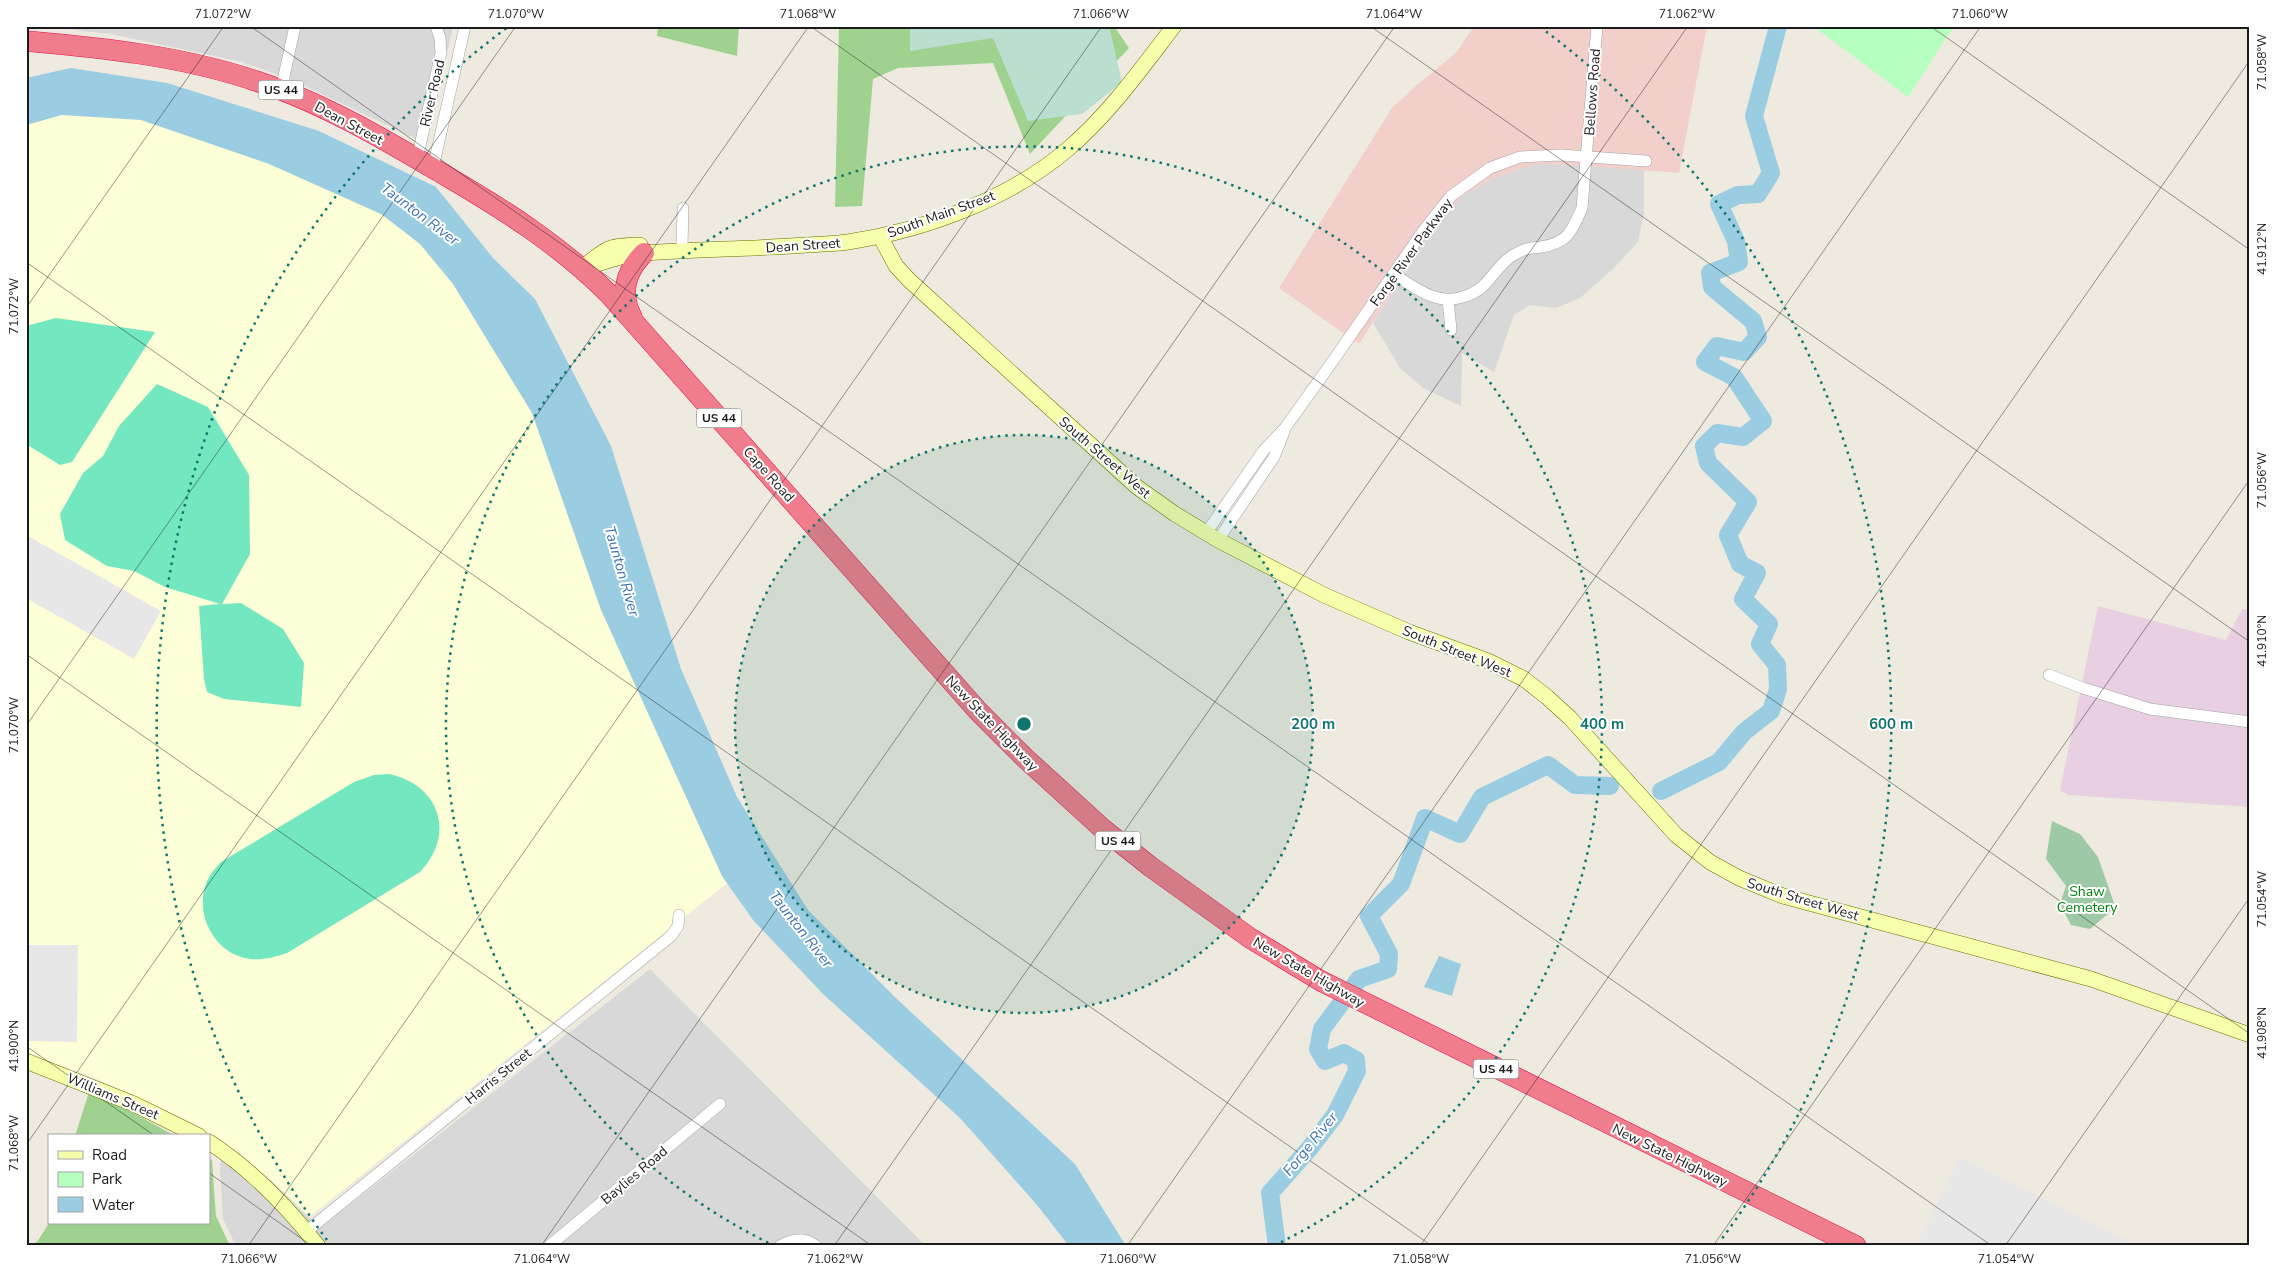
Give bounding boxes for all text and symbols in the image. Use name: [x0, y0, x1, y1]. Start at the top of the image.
text: 71.072°W: [195, 6, 251, 22]
text: 71.070°W: [488, 6, 544, 22]
text: 71.068°W: [780, 6, 836, 22]
text: 71.066°W: [1073, 6, 1129, 22]
text: 71.064°W: [1366, 6, 1422, 22]
text: 71.062°W: [1659, 6, 1715, 22]
text: 71.060°W: [1952, 6, 2008, 22]
text: 71.058°W: [2254, 34, 2270, 90]
street label: Bellows Road: [1580, 48, 1605, 136]
street label: River Road: [416, 58, 449, 129]
road number: US 44: [258, 80, 304, 100]
street label: Dean Street: [311, 97, 386, 149]
water label: Taunton River: [377, 178, 464, 250]
street label: South Main Street: [885, 186, 998, 243]
street label: Forge River Parkway: [1366, 194, 1457, 310]
text: 41.912°N: [2254, 223, 2270, 275]
street label: Dean Street: [765, 233, 841, 258]
text: 71.072°W: [6, 278, 22, 334]
road number: US 44: [696, 408, 742, 428]
street label: South Street West: [1055, 412, 1155, 503]
street label: Cape Road: [739, 443, 799, 506]
text: 71.056°W: [2254, 452, 2270, 508]
water label: Taunton River: [600, 523, 645, 619]
text: 41.910°N: [2254, 615, 2270, 667]
street label: South Street West: [1399, 621, 1514, 682]
street label: New State Highway: [941, 671, 1043, 776]
text: 71.070°W: [6, 697, 22, 753]
text: 200 m: [1291, 714, 1335, 734]
text: 400 m: [1580, 714, 1624, 734]
text: 600 m: [1869, 714, 1913, 734]
centre of rings: [1015, 715, 1033, 733]
road number: US 44: [1096, 831, 1140, 850]
text: 71.054°W: [2254, 871, 2270, 927]
street label: South Street West: [1745, 873, 1861, 926]
park label: Shaw Cemetery: [2057, 882, 2118, 917]
water label: Taunton River: [764, 886, 838, 972]
street label: New State Highway: [1249, 933, 1369, 1013]
text: 41.908°N: [2254, 1007, 2270, 1059]
text: 41.900°N: [6, 1020, 22, 1072]
street label: Harris Street: [461, 1044, 535, 1109]
road number: US 44: [1474, 1060, 1518, 1078]
street label: Williams Street: [64, 1069, 162, 1124]
water label: Forge River: [1278, 1107, 1342, 1180]
text: 71.068°W: [6, 1115, 22, 1171]
street label: New State Highway: [1609, 1119, 1731, 1192]
legend: [48, 1134, 210, 1224]
street label: Baylies Road: [597, 1142, 672, 1209]
text: Road: [92, 1145, 127, 1165]
text: Park: [92, 1169, 122, 1189]
text: Water: [92, 1195, 135, 1215]
text: 71.066°W: [221, 1251, 277, 1267]
text: 71.064°W: [514, 1251, 570, 1267]
text: 71.062°W: [807, 1251, 863, 1267]
text: 71.060°W: [1100, 1251, 1156, 1267]
text: 71.058°W: [1393, 1251, 1449, 1267]
text: 71.056°W: [1685, 1251, 1741, 1267]
text: 71.054°W: [1978, 1251, 2034, 1267]

